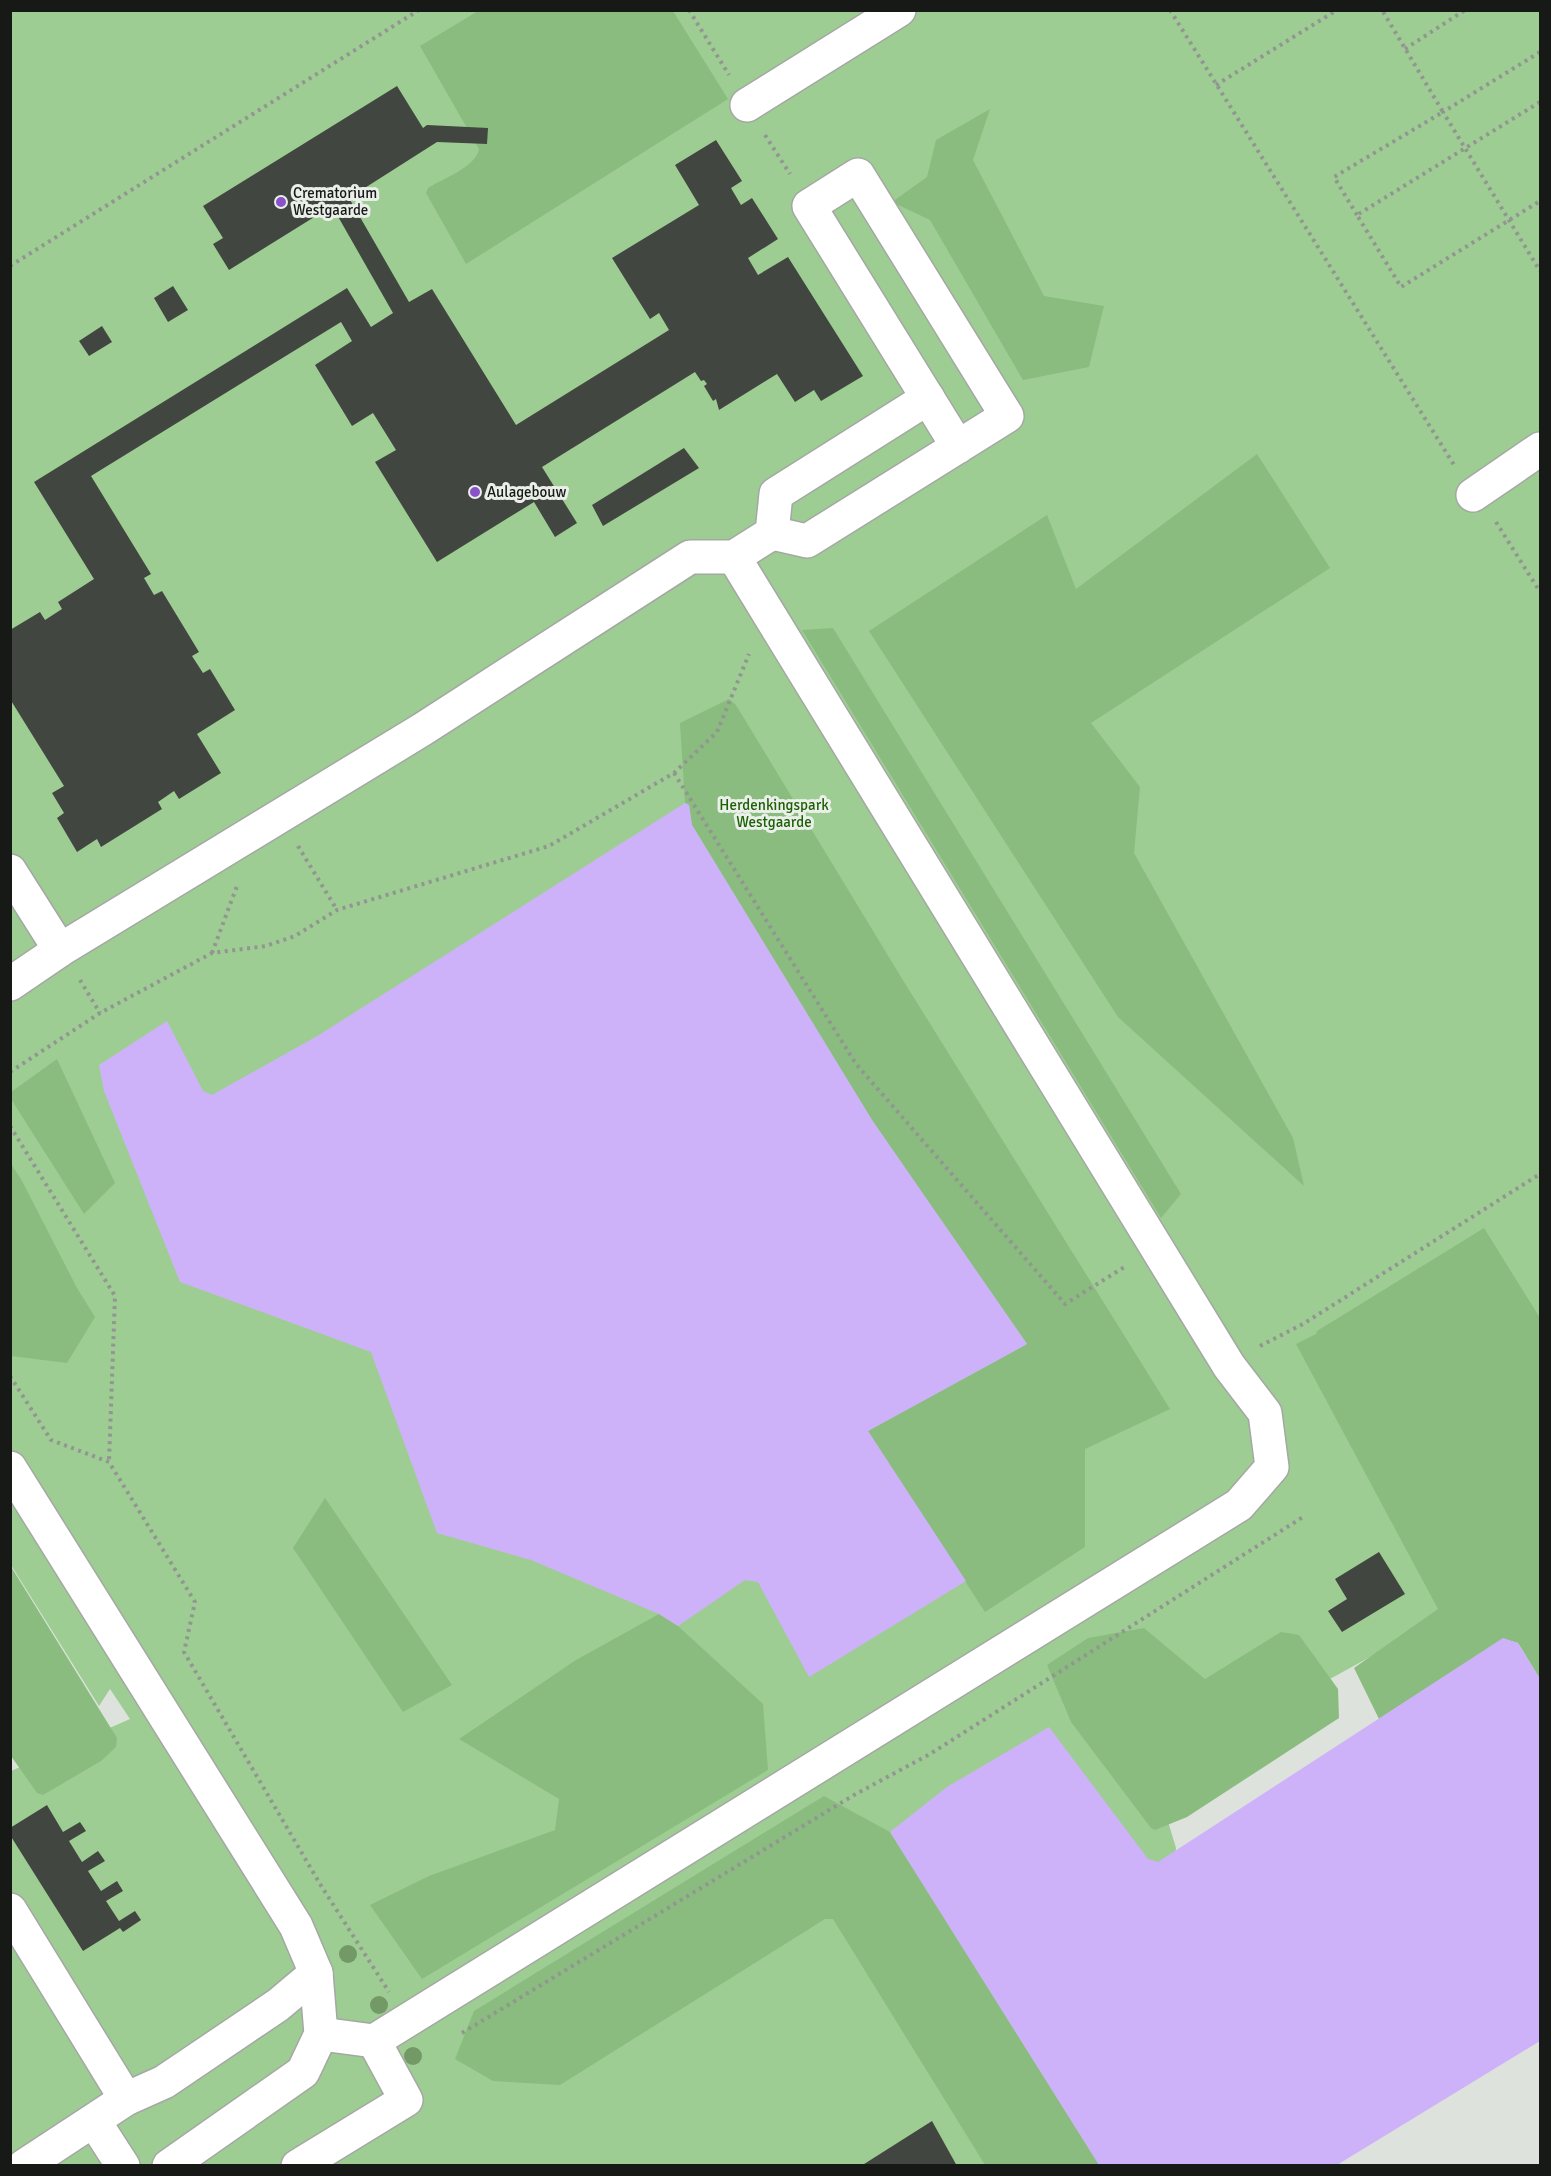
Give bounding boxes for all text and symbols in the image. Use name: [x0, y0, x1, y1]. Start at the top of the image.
place label: Crematorium Westgaarde: [293, 184, 377, 219]
marker: Crematorium Westgaarde: [274, 195, 288, 209]
place label: Aulagebouw: [487, 483, 567, 501]
marker: Aulagebouw: [468, 485, 482, 499]
park label: Herdenkingspark Westgaarde: [719, 796, 829, 831]

